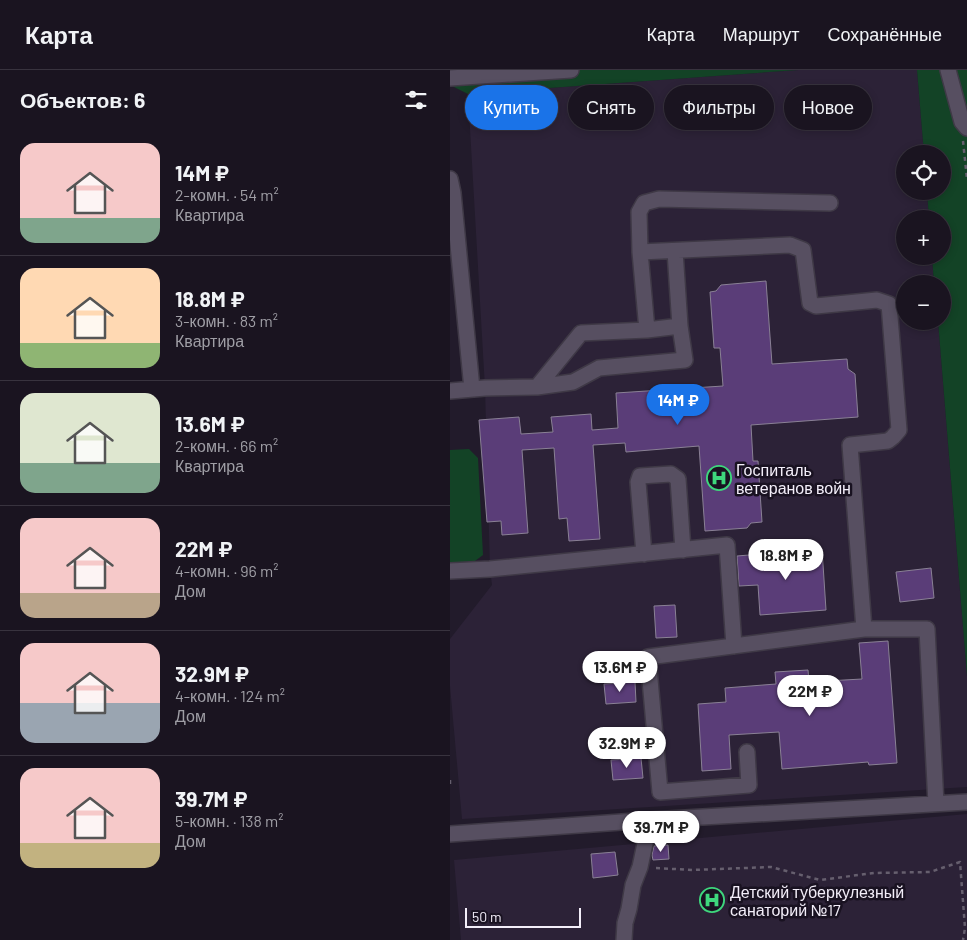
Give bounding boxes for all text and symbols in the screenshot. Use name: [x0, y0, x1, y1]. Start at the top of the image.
text: Карта: [25, 20, 93, 49]
text: Карта: [647, 23, 695, 45]
text: Маршрут: [723, 23, 799, 45]
text: Сохранённые: [827, 23, 942, 45]
chip: Купить: [465, 85, 558, 130]
chip: Снять: [568, 85, 654, 130]
chip: Фильтры: [664, 85, 774, 130]
chip: Новое: [784, 85, 872, 130]
icon: filters: [402, 86, 430, 114]
text: Объектов: 6: [20, 87, 145, 112]
map controls: [896, 145, 951, 330]
button: locate: [896, 145, 951, 200]
text: 14M ₽: [175, 160, 229, 185]
icon: home: [60, 163, 120, 223]
text: 2-комн. · 54 m²: [175, 185, 279, 204]
text: Квартира: [175, 205, 244, 224]
button: +: [896, 210, 951, 265]
button: −: [896, 275, 951, 330]
text: 18.8M ₽: [175, 286, 245, 311]
icon: home: [60, 288, 120, 348]
text: 3-комн. · 83 m²: [175, 311, 278, 330]
text: Квартира: [175, 331, 244, 350]
pin: 14M ₽: [643, 384, 713, 426]
text: 14M ₽: [657, 390, 699, 409]
text: 13.6M ₽: [175, 411, 245, 436]
icon: home: [60, 413, 120, 473]
text: 2-комн. · 66 m²: [175, 436, 278, 455]
text: Квартира: [175, 456, 244, 475]
place label: Госпиталь ветеранов войн: [736, 460, 851, 497]
hospital icon: Госпиталь ветеранов войн: [706, 465, 732, 491]
text: 22M ₽: [175, 536, 232, 561]
icon: home: [60, 538, 120, 598]
pin: 18.8M ₽: [740, 538, 832, 581]
text: 18.8M ₽: [759, 545, 813, 564]
text: 4-комн. · 96 m²: [175, 561, 278, 580]
text: Дом: [175, 581, 206, 600]
pin: 13.6M ₽: [574, 650, 666, 693]
text: 13.6M ₽: [593, 657, 647, 676]
text: 32.9M ₽: [175, 661, 249, 686]
icon: home: [60, 663, 120, 723]
pin: 22M ₽: [775, 674, 845, 717]
text: 22M ₽: [788, 681, 832, 700]
text: 4-комн. · 124 m²: [175, 686, 285, 705]
text: Дом: [175, 706, 206, 725]
pin: 32.9M ₽: [581, 726, 673, 769]
text: 32.9M ₽: [599, 733, 655, 752]
text: 39.7M ₽: [175, 786, 248, 811]
icon: home: [60, 788, 120, 848]
pin: 39.7M ₽: [615, 810, 707, 853]
text: 5-комн. · 138 m²: [175, 811, 283, 830]
text: 39.7M ₽: [633, 817, 689, 836]
text: Дом: [175, 831, 206, 850]
place label: Детский туберкулезный санаторий №17: [730, 882, 904, 919]
hospital icon: Детский туберкулезный санаторий №17: [699, 887, 725, 913]
scale bar: [465, 905, 581, 928]
text: 50 m: [472, 908, 501, 925]

